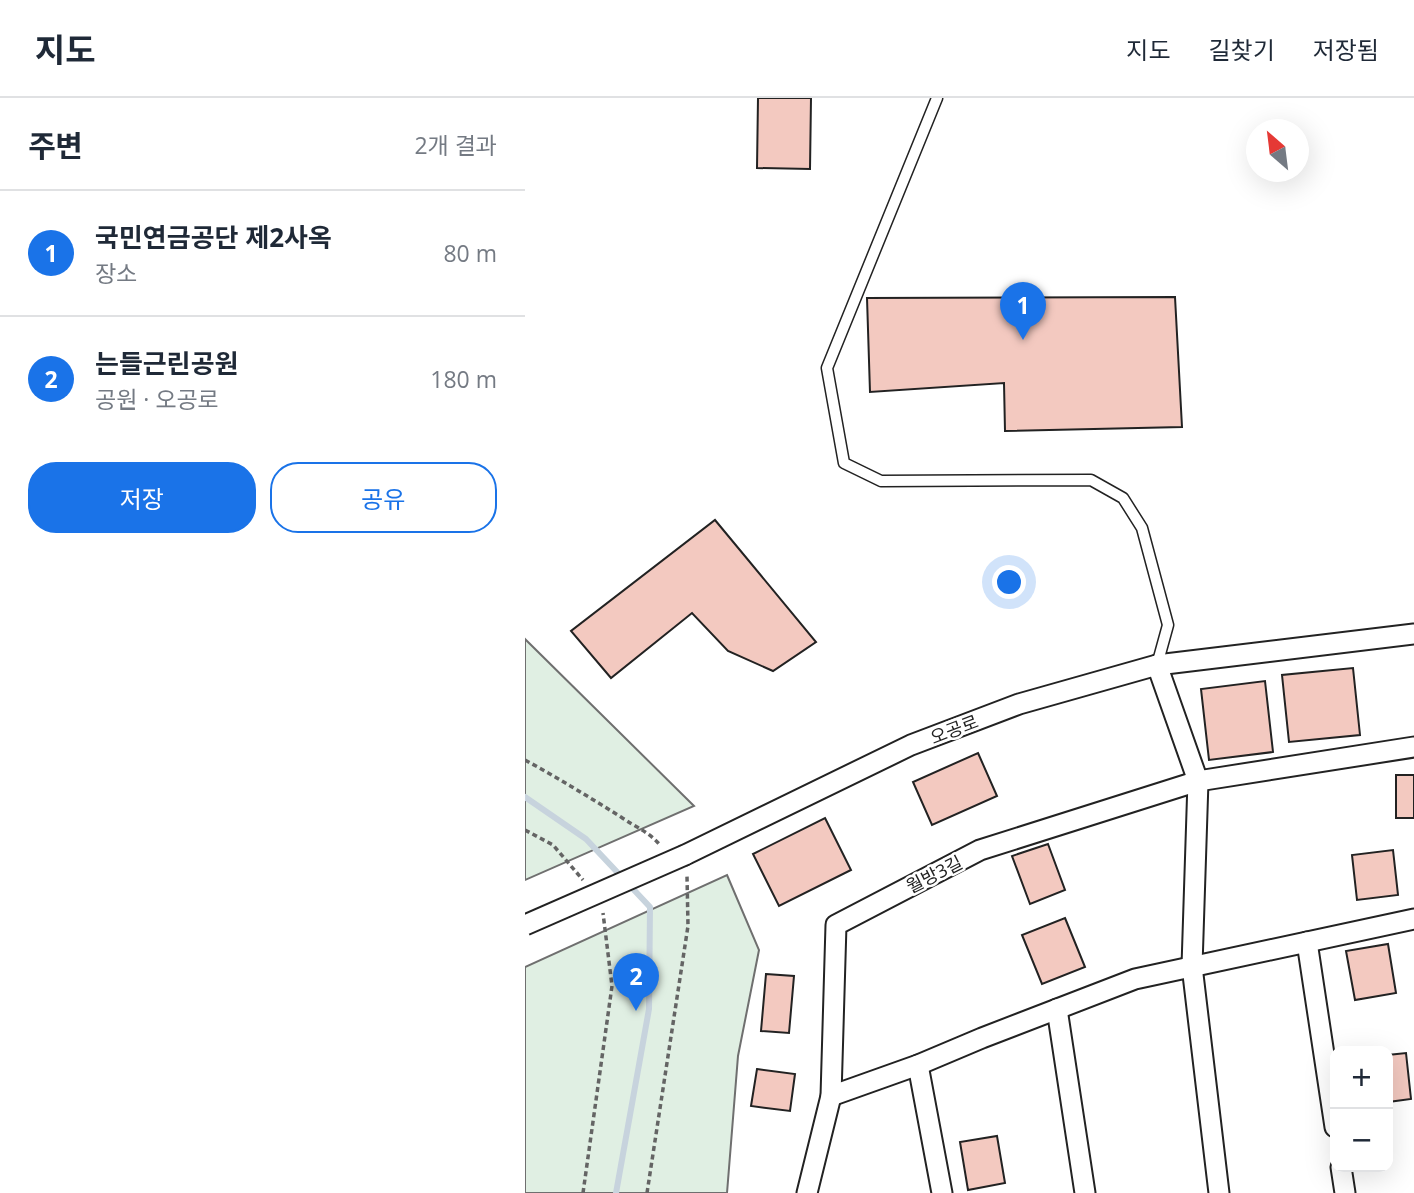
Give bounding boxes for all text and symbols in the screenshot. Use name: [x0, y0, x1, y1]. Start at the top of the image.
text: 지도: [35, 27, 96, 72]
text: 지도: [1126, 33, 1171, 66]
text: 길찾기: [1209, 33, 1275, 66]
text: 저장됨: [1313, 33, 1379, 66]
north arrow: [1246, 119, 1309, 182]
text: 주변: [28, 125, 83, 166]
text: 2개 결과: [414, 129, 497, 161]
text: 국민연금공단 제2사옥: [95, 219, 332, 255]
text: 1: [44, 237, 58, 269]
text: 80 m: [443, 237, 497, 269]
text: 장소: [95, 257, 137, 289]
pin: 1: [1000, 282, 1046, 340]
text: 는들근린공원: [95, 345, 239, 381]
text: 2: [44, 363, 58, 395]
text: 180 m: [430, 363, 497, 395]
text: 공원 · 오공로: [95, 383, 219, 415]
button: 저장: [28, 462, 256, 533]
button: 공유: [270, 462, 497, 533]
your location: [992, 565, 1026, 599]
street label: 오공로: [927, 709, 981, 749]
street label: 월방3길: [902, 850, 966, 898]
pin: 2: [613, 953, 659, 1011]
map controls: [1330, 1046, 1393, 1172]
button: +: [1330, 1046, 1393, 1109]
button: −: [1330, 1109, 1393, 1172]

